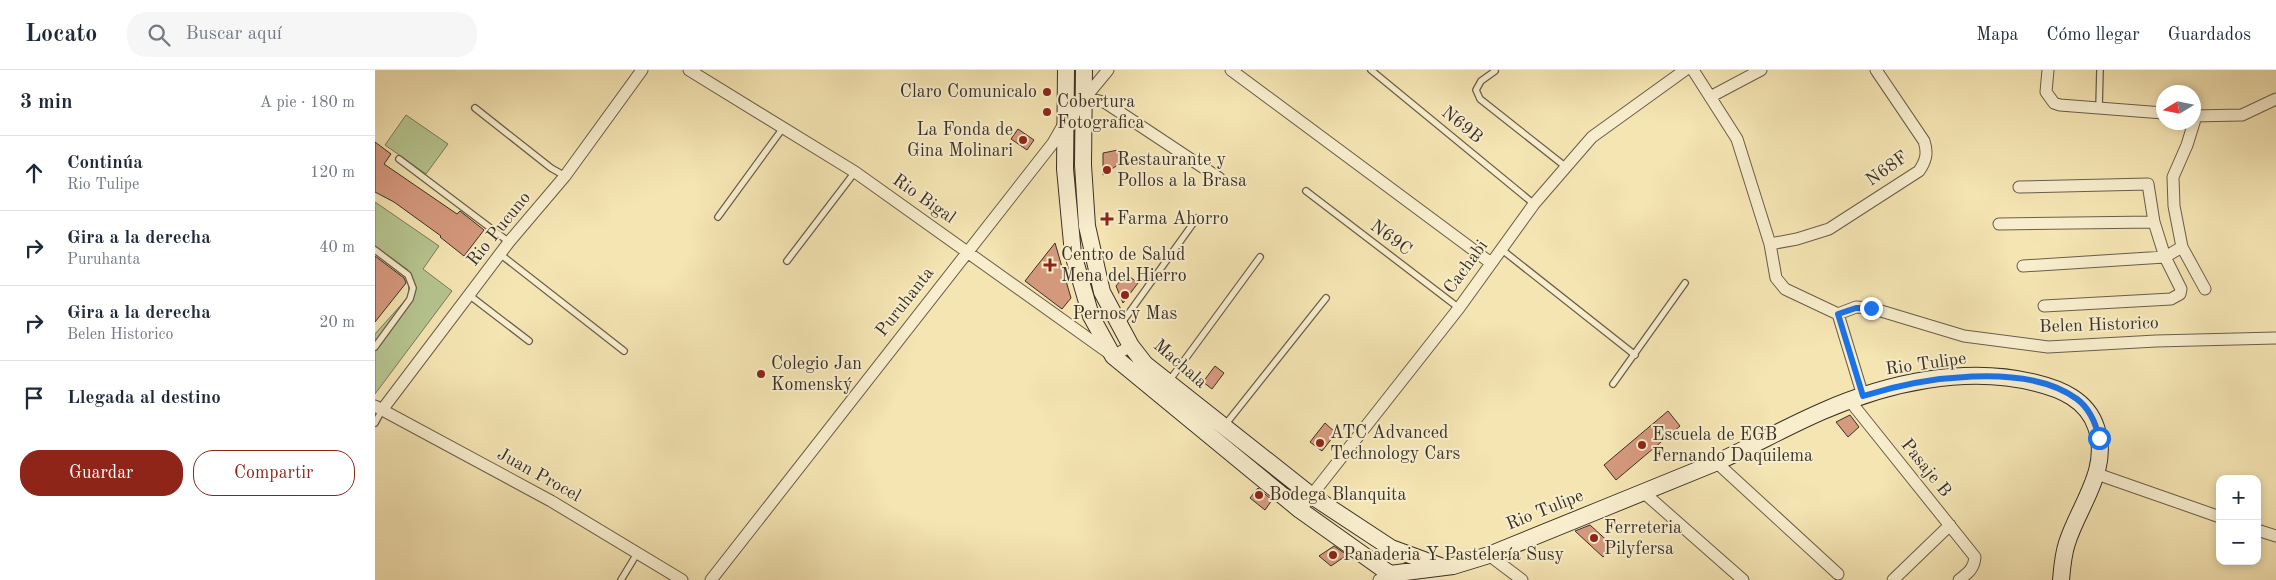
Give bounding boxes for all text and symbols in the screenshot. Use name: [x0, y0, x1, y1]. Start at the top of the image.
search box: [127, 12, 477, 57]
icon: search: [145, 21, 173, 49]
text: Locato: [25, 23, 97, 47]
text: Buscar aquí: [185, 25, 282, 44]
text: Mapa: [1976, 26, 2018, 44]
text: Cómo llegar: [2046, 26, 2140, 44]
text: Guardados: [2168, 26, 2251, 44]
place label: Claro Comunicalo: [900, 83, 1037, 101]
north arrow: [2156, 85, 2201, 130]
marker: Claro Comunicalo: [1041, 86, 1053, 98]
text: 3 min: [20, 92, 73, 113]
place label: Cobertura Fotografica: [1057, 93, 1144, 132]
text: A pie · 180 m: [260, 95, 355, 111]
street label: N69B: [1438, 103, 1486, 147]
marker: Cobertura Fotografica: [1041, 106, 1053, 118]
place label: La Fonda de Gina Molinari: [907, 121, 1013, 160]
marker: La Fonda de Gina Molinari: [1017, 134, 1029, 146]
street label: N68F: [1863, 148, 1911, 190]
place label: Restaurante y Pollos a la Brasa: [1117, 151, 1247, 190]
text: Continúa: [67, 154, 143, 173]
icon: ahead: [20, 159, 48, 187]
marker: Restaurante y Pollos a la Brasa: [1101, 164, 1113, 176]
text: 120 m: [310, 165, 355, 181]
street label: Rio Bigal: [889, 171, 959, 227]
text: Rio Tulipe: [67, 177, 139, 193]
street label: Rio Pucuno: [464, 188, 534, 270]
place label: Farma Ahorro: [1117, 210, 1229, 228]
marker: Farma Ahorro: [1101, 213, 1113, 225]
street label: N69C: [1367, 217, 1415, 259]
text: Gira a la derecha: [67, 229, 211, 248]
icon: right: [20, 234, 48, 262]
street label: Cachabi: [1441, 237, 1491, 297]
text: 40 m: [319, 240, 355, 256]
place label: Centro de Salud Mena del Hierro: [1061, 246, 1187, 285]
text: Puruhanta: [67, 252, 140, 268]
marker: Centro de Salud Mena del Hierro: [1043, 258, 1057, 272]
street label: Puruhanta: [873, 264, 938, 340]
marker: Pernos y Mas: [1119, 289, 1131, 301]
route end: [1860, 297, 1883, 320]
text: Gira a la derecha: [67, 304, 211, 323]
place label: Pernos y Mas: [1073, 305, 1178, 323]
icon: right: [20, 309, 48, 337]
street label: Belen Historico: [2039, 314, 2159, 336]
text: 20 m: [319, 315, 355, 331]
text: Belen Historico: [67, 327, 173, 343]
street label: Machala: [1150, 336, 1210, 392]
street label: Rio Tulipe: [1884, 349, 1968, 379]
place label: Colegio Jan Komenský: [771, 355, 862, 394]
marker: Colegio Jan Komenský: [755, 368, 767, 380]
icon: arrive: [20, 384, 48, 412]
text: Llegada al destino: [67, 389, 221, 408]
place label: ATC Advanced Technology Cars: [1330, 424, 1461, 463]
place label: Escuela de EGB Fernando Daquilema: [1652, 426, 1813, 465]
route start: [2088, 427, 2111, 450]
street label: Pasaje B: [1897, 436, 1955, 500]
marker: ATC Advanced Technology Cars: [1314, 437, 1326, 449]
marker: Escuela de EGB Fernando Daquilema: [1636, 439, 1648, 451]
street label: Juan Procel: [494, 445, 584, 505]
button: Guardar: [20, 450, 183, 496]
button: Compartir: [193, 450, 355, 496]
map controls: [2216, 475, 2261, 565]
button: +: [2216, 475, 2261, 520]
place label: Bodega Blanquita: [1269, 486, 1406, 504]
street label: Rio Tulipe: [1504, 486, 1586, 534]
marker: Bodega Blanquita: [1253, 489, 1265, 501]
place label: Ferreteria Pilyfersa: [1604, 519, 1682, 558]
button: −: [2216, 520, 2261, 565]
marker: Ferreteria Pilyfersa: [1588, 532, 1600, 544]
place label: Panaderia Y Pastelería Susy: [1343, 546, 1565, 564]
marker: Panaderia Y Pastelería Susy: [1327, 549, 1339, 561]

